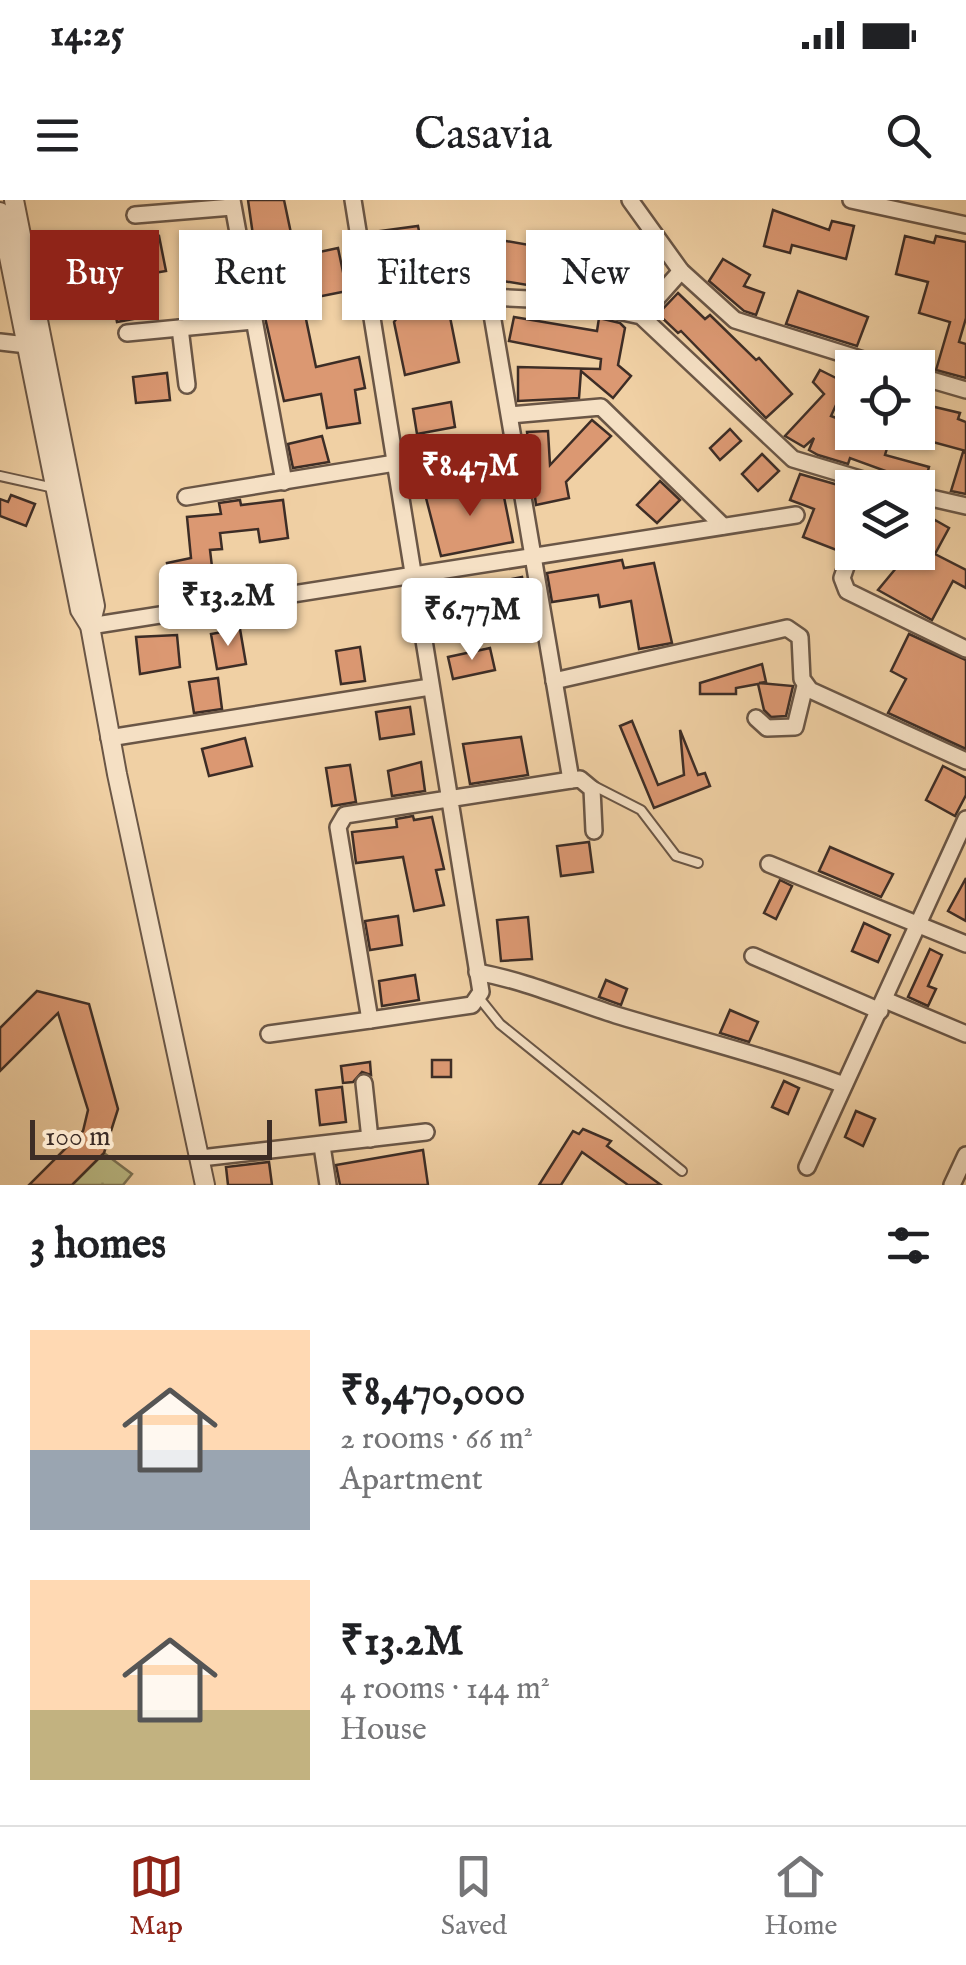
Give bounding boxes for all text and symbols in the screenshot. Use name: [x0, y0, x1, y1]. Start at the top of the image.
text: 14:25: [50, 11, 124, 59]
text: Casavia: [414, 107, 552, 164]
icon: menu: [30, 108, 85, 163]
icon: search: [881, 108, 936, 163]
chip: Buy: [30, 230, 159, 320]
chip: Rent: [179, 230, 322, 320]
chip: Filters: [342, 230, 506, 320]
chip: New: [526, 230, 664, 320]
map controls: [835, 350, 935, 570]
button: locate: [835, 350, 935, 450]
pin: ₹8.47M: [389, 434, 551, 519]
text: ₹8.47M: [421, 446, 519, 487]
button: layers: [835, 470, 935, 570]
pin: ₹13.2M: [147, 564, 309, 649]
text: ₹13.2M: [181, 576, 275, 617]
pin: ₹6.77M: [391, 578, 553, 663]
text: ₹6.77M: [423, 590, 521, 631]
scale bar: [30, 1115, 272, 1160]
text: 100 m: [45, 1120, 111, 1155]
icon: filters: [881, 1218, 936, 1273]
text: 3 homes: [30, 1219, 166, 1272]
text: ₹8,470,000: [340, 1366, 525, 1419]
icon: home: [110, 1370, 230, 1490]
text: 2 rooms · 66 m²: [340, 1419, 533, 1460]
text: Apartment: [340, 1460, 483, 1501]
text: ₹13.2M: [340, 1616, 464, 1669]
icon: home: [110, 1620, 230, 1740]
text: 4 rooms · 144 m²: [340, 1669, 550, 1710]
text: House: [340, 1710, 427, 1751]
tab: Map: [129, 1849, 184, 1944]
tab: Saved: [441, 1849, 507, 1944]
tab: Home: [764, 1849, 837, 1944]

